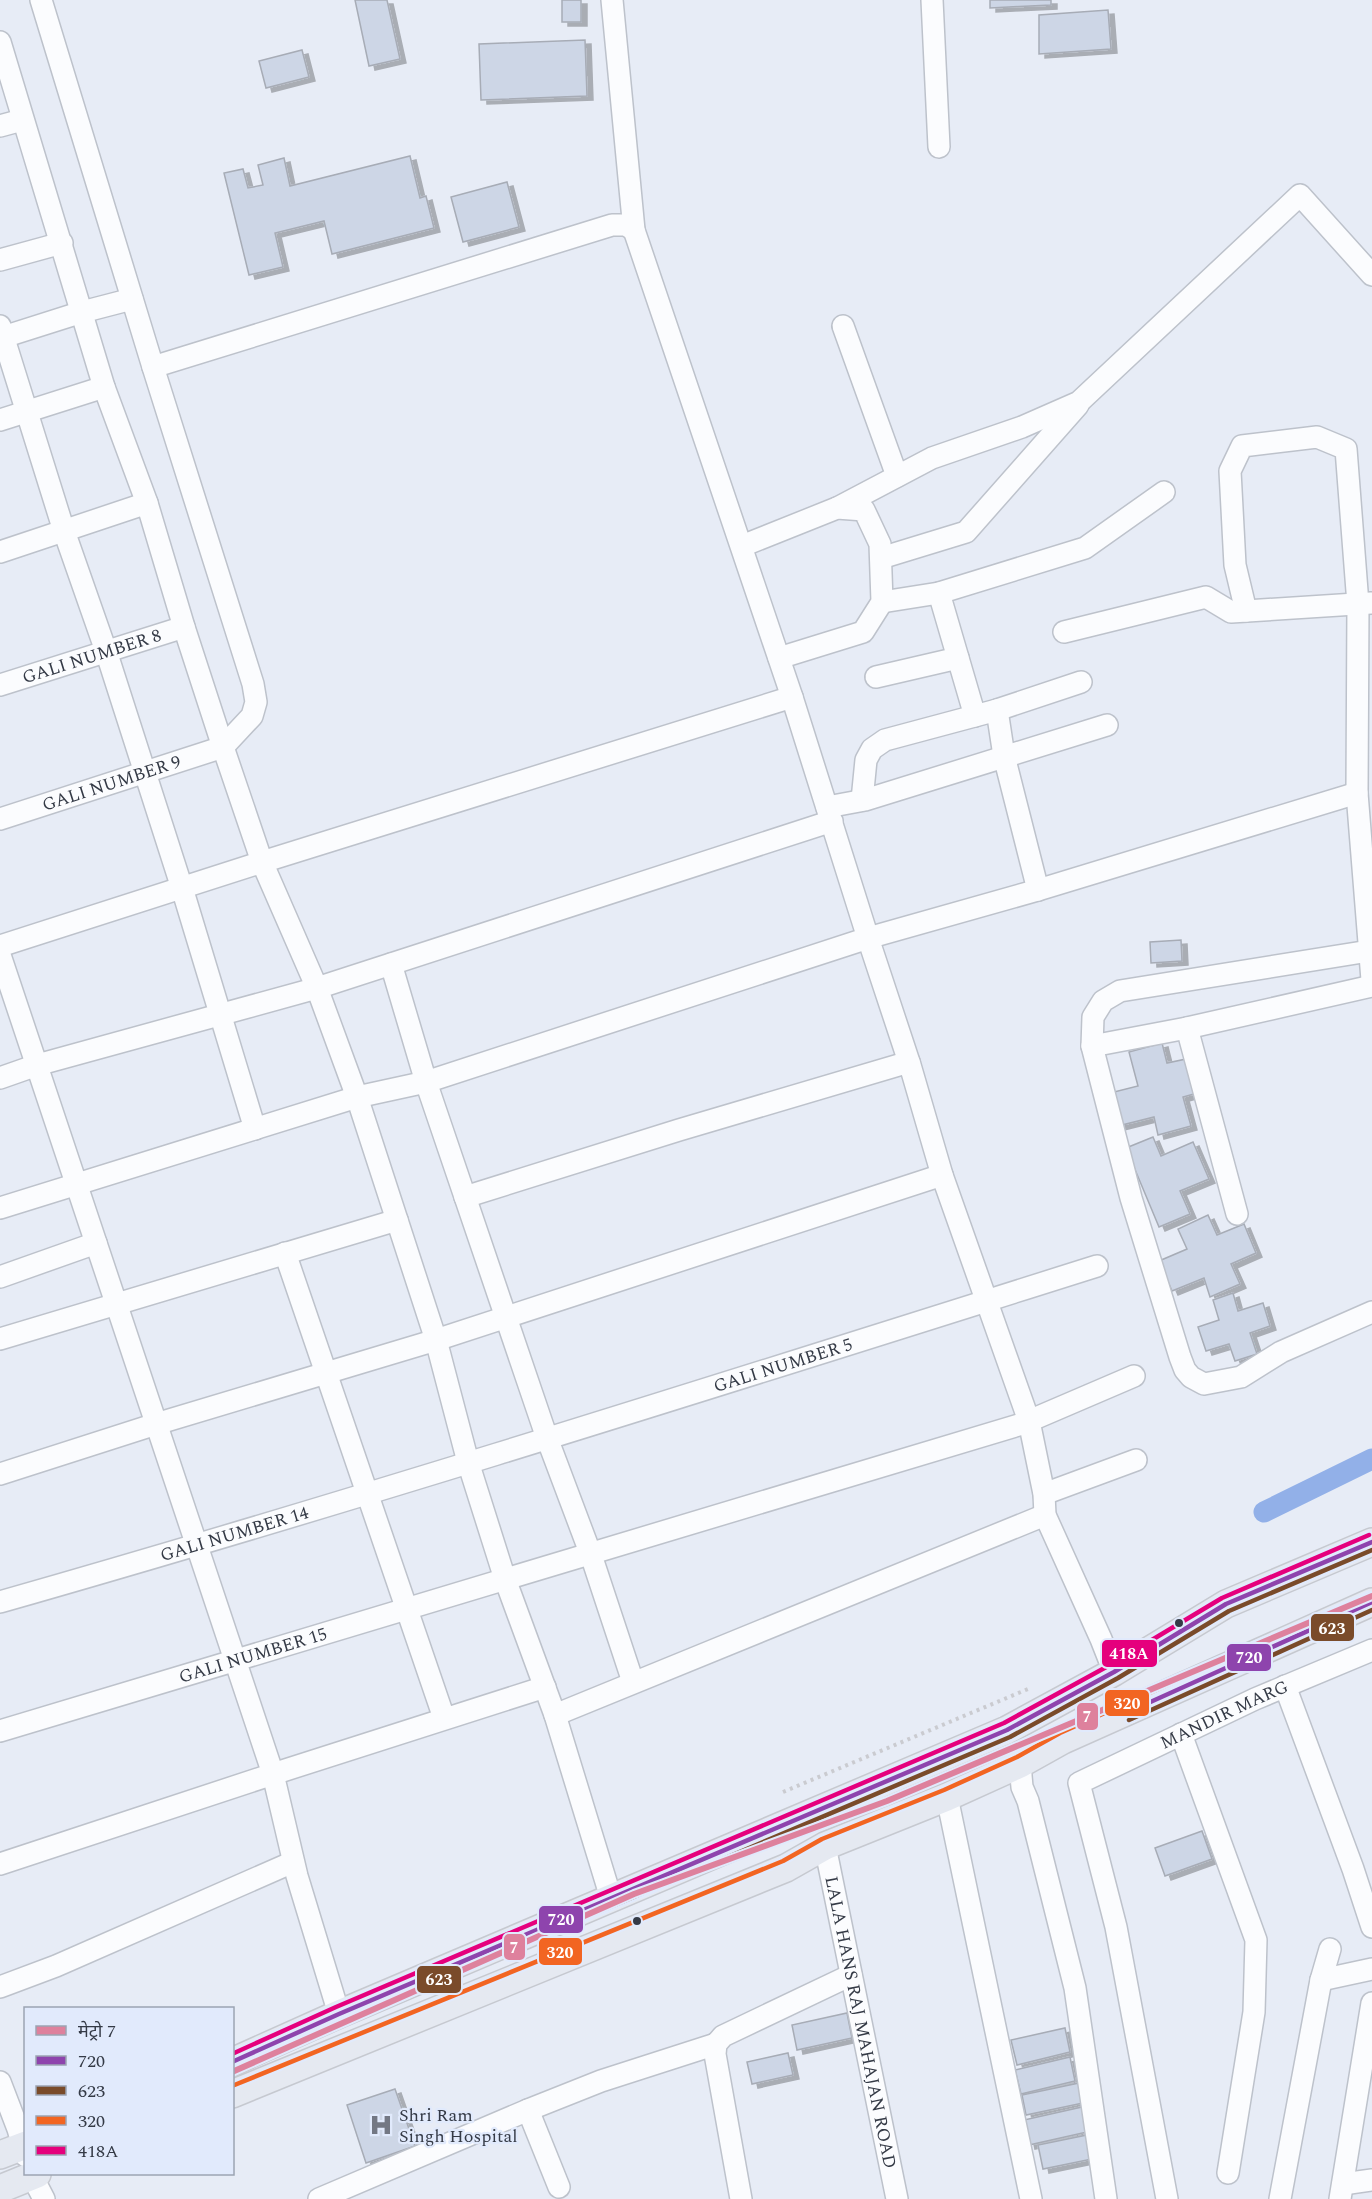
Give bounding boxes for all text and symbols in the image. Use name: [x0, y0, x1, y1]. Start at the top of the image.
street label: GALI NUMBER 8: [19, 622, 165, 691]
street label: GALI NUMBER 9: [39, 748, 184, 819]
street label: GALI NUMBER 5: [710, 1331, 856, 1400]
street label: GALI NUMBER 14: [157, 1499, 312, 1569]
line badge: 623: [1310, 1613, 1355, 1642]
unlabelled marker: [1173, 1617, 1185, 1629]
text: 623: [1319, 1617, 1345, 1641]
street label: GALI NUMBER 15: [176, 1621, 330, 1691]
line badge: 418A: [1101, 1639, 1158, 1668]
text: 418A: [1109, 1642, 1149, 1666]
line badge: 720: [1226, 1643, 1272, 1672]
text: 720: [1236, 1646, 1262, 1670]
street label: MANDIR MARG: [1156, 1673, 1293, 1756]
line badge: 320: [1104, 1689, 1150, 1717]
text: 320: [1114, 1692, 1140, 1716]
line badge: 7: [1076, 1702, 1099, 1731]
text: 7: [1083, 1705, 1092, 1729]
street label: LALA HANS RAJ MAHAJAN ROAD: [817, 1874, 903, 2171]
line badge: 720: [538, 1905, 584, 1934]
text: 720: [548, 1908, 574, 1932]
unlabelled marker: [631, 1915, 643, 1927]
line badge: 7: [503, 1933, 526, 1961]
text: 7: [510, 1936, 519, 1960]
line badge: 320: [538, 1937, 583, 1966]
text: 320: [547, 1941, 573, 1965]
line badge: 623: [416, 1965, 462, 1994]
text: 623: [426, 1968, 452, 1992]
legend: [24, 2007, 234, 2175]
text: मेट्रो 7: [78, 2018, 116, 2045]
text: 720: [78, 2048, 105, 2075]
text: 623: [78, 2078, 105, 2105]
place label: Shri Ram Singh Hospital: [399, 2102, 518, 2150]
text: 320: [78, 2108, 105, 2135]
hospital icon: Shri Ram Singh Hospital: [368, 2112, 394, 2138]
text: 418A: [78, 2138, 119, 2165]

